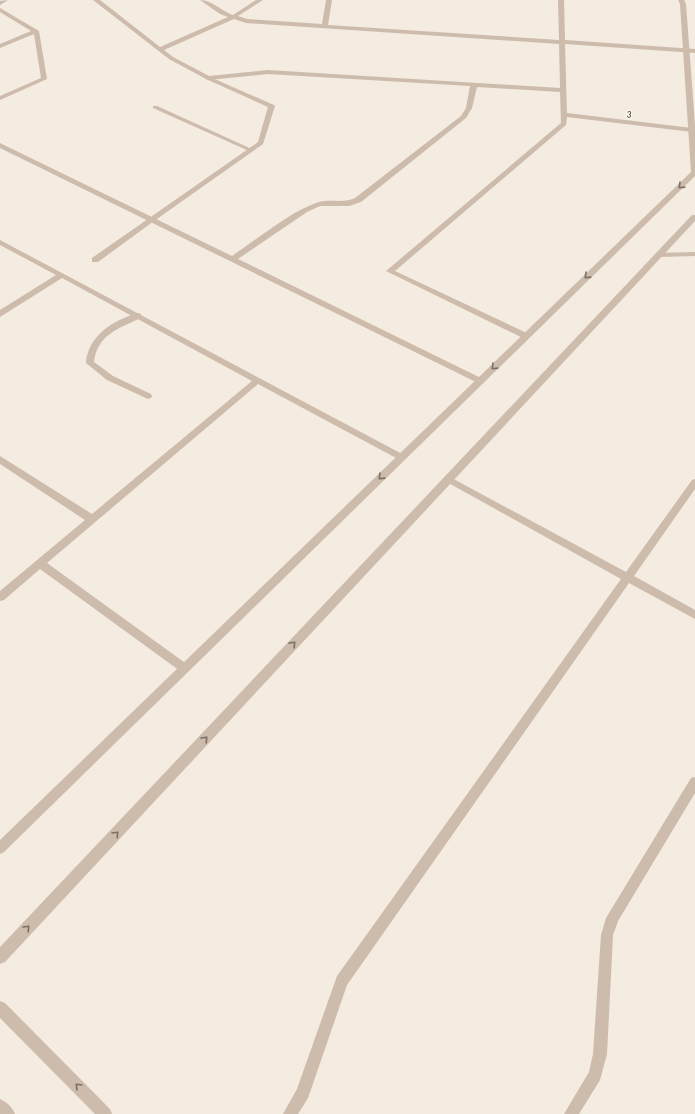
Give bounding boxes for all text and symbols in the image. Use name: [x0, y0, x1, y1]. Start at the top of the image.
street label: 3: [626, 107, 632, 121]
one-way arrow: [678, 181, 686, 189]
one-way arrow: [585, 272, 592, 279]
one-way arrow: [491, 362, 499, 370]
one-way arrow: [378, 472, 386, 480]
one-way arrow: [289, 641, 296, 649]
one-way arrow: [200, 736, 207, 744]
one-way arrow: [111, 831, 118, 839]
one-way arrow: [22, 926, 29, 933]
one-way arrow: [75, 1083, 83, 1091]

